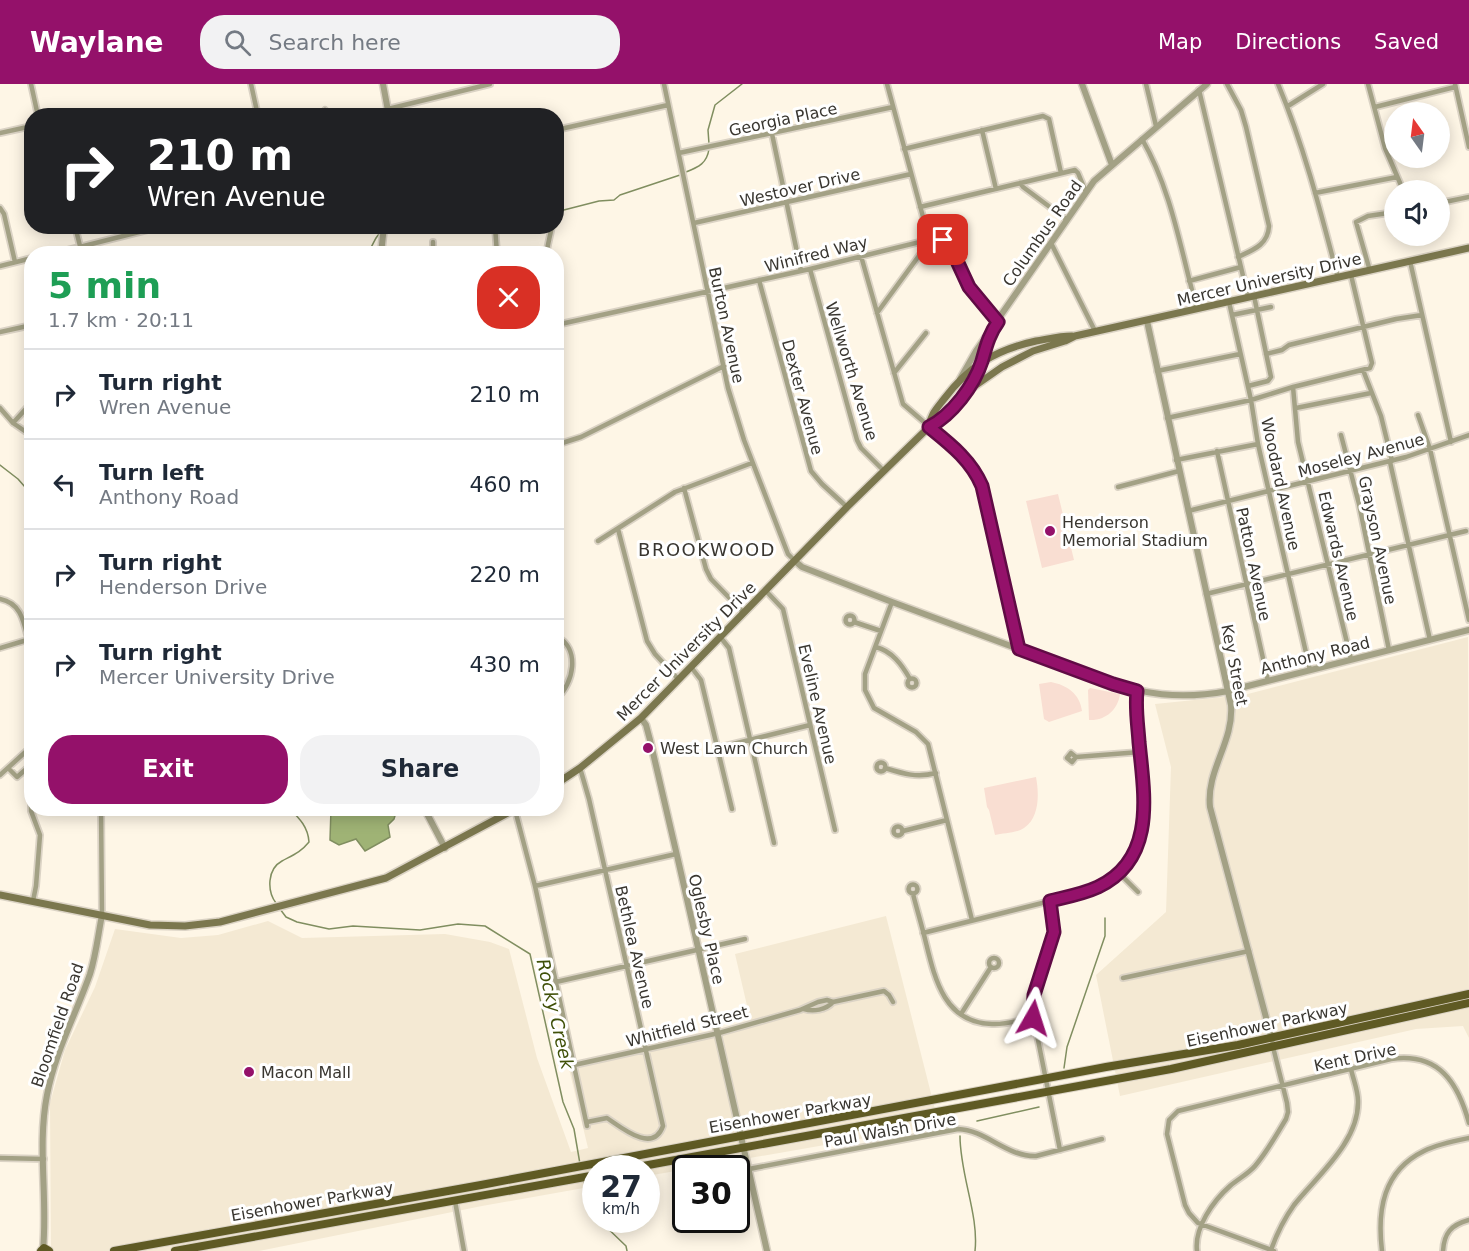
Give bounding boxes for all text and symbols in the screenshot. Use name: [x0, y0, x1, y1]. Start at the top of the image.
search box: [200, 15, 620, 69]
text: Waylane: [30, 26, 164, 59]
icon: search: [221, 26, 254, 59]
text: Search here: [269, 30, 401, 55]
text: Map: [1158, 30, 1202, 54]
text: Directions: [1235, 30, 1341, 54]
text: Saved: [1374, 30, 1439, 54]
street label: Georgia Place: [727, 99, 839, 140]
north arrow: [1384, 102, 1450, 168]
map controls: [1384, 102, 1450, 246]
text: 210 m: [147, 131, 293, 180]
icon: right: [48, 132, 126, 210]
street label: Westover Drive: [738, 164, 862, 211]
street label: Columbus Road: [999, 177, 1086, 290]
button: sound: [1384, 180, 1450, 246]
text: Wren Avenue: [147, 181, 326, 212]
pin: [917, 214, 968, 265]
icon: arrive: [926, 223, 959, 256]
street label: Winifred Way: [763, 233, 870, 276]
street label: Mercer University Drive: [1175, 249, 1363, 310]
text: 5 min: [48, 265, 161, 306]
street label: Burton Avenue: [705, 265, 748, 385]
button: close: [477, 266, 540, 329]
street label: Wellworth Avenue: [821, 300, 882, 443]
text: 1.7 km · 20:11: [48, 308, 194, 332]
street label: Dexter Avenue: [778, 337, 827, 457]
text: Turn right: [99, 370, 222, 395]
icon: right: [48, 378, 81, 411]
text: 210 m: [470, 382, 540, 407]
text: Wren Avenue: [99, 395, 231, 419]
street label: Woodard Avenue: [1257, 416, 1304, 552]
street label: Moseley Avenue: [1296, 429, 1426, 481]
text: Turn left: [99, 460, 204, 485]
icon: left: [48, 468, 81, 501]
text: 460 m: [470, 472, 540, 497]
street label: Grayson Avenue: [1355, 474, 1400, 606]
text: Anthony Road: [99, 485, 239, 509]
street label: Edwards Avenue: [1314, 489, 1363, 623]
street label: Patton Avenue: [1232, 506, 1275, 623]
place label: Henderson Memorial Stadium: [1062, 513, 1208, 550]
marker: Henderson Memorial Stadium: [1043, 524, 1057, 538]
district label: BROOKWOOD: [638, 539, 776, 560]
text: Turn right: [99, 550, 222, 575]
icon: right: [48, 558, 81, 591]
text: 220 m: [470, 562, 540, 587]
text: Henderson Drive: [99, 575, 267, 599]
street label: Mercer University Drive: [613, 578, 760, 725]
street label: Key Street: [1217, 623, 1252, 708]
street label: Anthony Road: [1258, 633, 1372, 678]
text: Turn right: [99, 640, 222, 665]
street label: Eveline Avenue: [794, 642, 841, 766]
icon: right: [48, 648, 81, 681]
text: 430 m: [470, 652, 540, 677]
text: Mercer University Drive: [99, 665, 335, 689]
button: Exit: [48, 735, 288, 804]
button: Share: [300, 735, 540, 804]
place label: West Lawn Church: [660, 739, 808, 758]
marker: West Lawn Church: [641, 741, 655, 755]
street label: Oglesby Place: [685, 872, 728, 986]
street label: Bethlea Avenue: [611, 884, 658, 1011]
water label: Rocky Creek: [533, 957, 579, 1073]
street label: Bloomfield Road: [27, 960, 88, 1090]
position arrow: [1001, 986, 1065, 1050]
street label: Eisenhower Parkway: [1185, 998, 1349, 1051]
street label: Whitfield Street: [624, 1002, 750, 1051]
street label: Kent Drive: [1312, 1039, 1398, 1075]
place label: Macon Mall: [261, 1063, 351, 1082]
marker: Macon Mall: [242, 1065, 256, 1079]
street label: Eisenhower Parkway: [708, 1090, 873, 1137]
street label: Paul Walsh Drive: [823, 1110, 958, 1151]
speed limit sign: 30: [672, 1155, 750, 1233]
text: 27: [600, 1169, 642, 1204]
street label: Eisenhower Parkway: [230, 1178, 395, 1225]
text: km/h: [602, 1200, 640, 1218]

